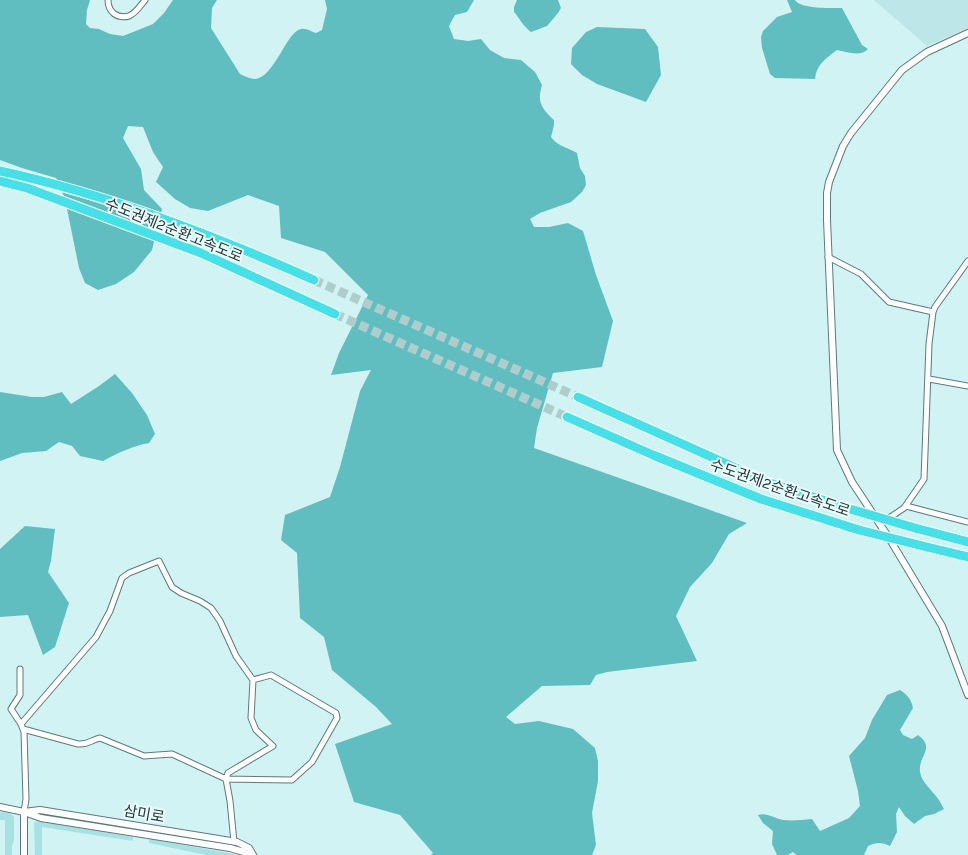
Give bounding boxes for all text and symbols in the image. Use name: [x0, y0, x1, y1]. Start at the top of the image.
street label: 수도권제2순환고속도로: [103, 194, 245, 266]
street label: 수도권제2순환고속도로: [708, 456, 852, 520]
street label: 삼미로: [122, 802, 166, 826]

